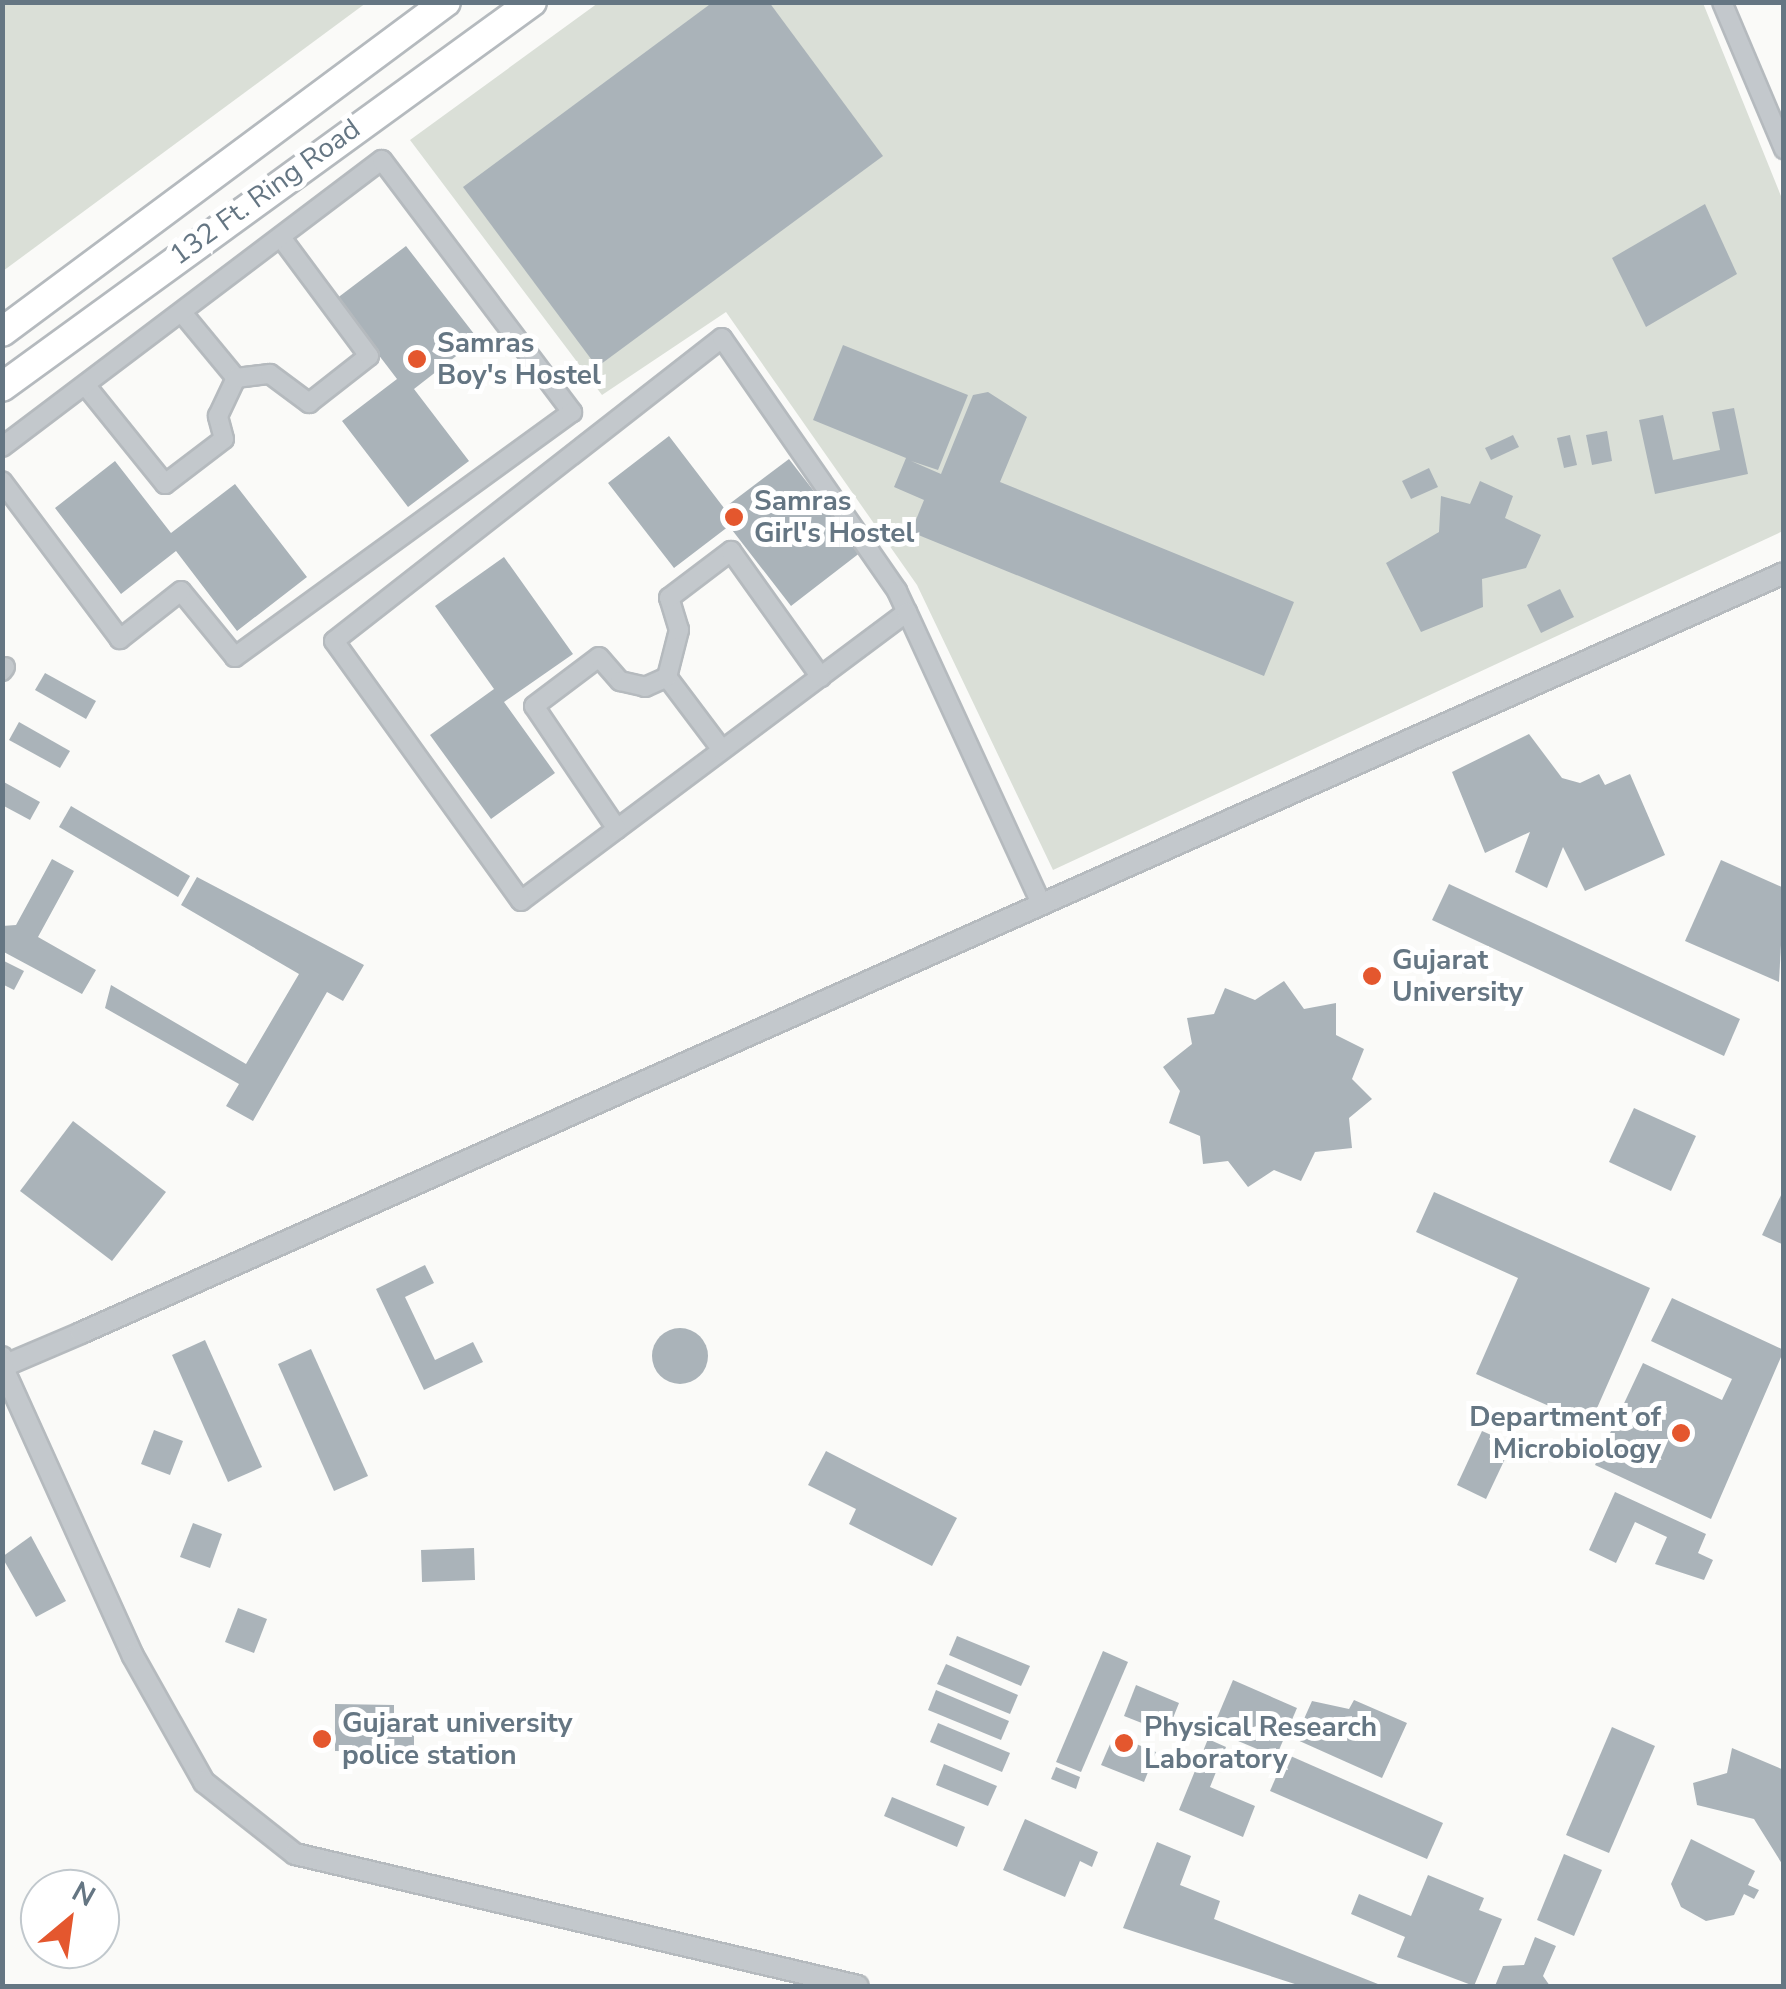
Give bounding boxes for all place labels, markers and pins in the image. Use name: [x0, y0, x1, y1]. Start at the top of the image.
place label: Samras Boy's Hostel: [437, 326, 601, 392]
marker: Samras Boy's Hostel: [406, 348, 428, 370]
place label: Samras Girl's Hostel: [754, 484, 914, 550]
marker: Samras Girl's Hostel: [723, 506, 745, 528]
place label: Gujarat University: [1392, 943, 1523, 1009]
marker: Gujarat University: [1361, 965, 1383, 987]
place label: Department of Microbiology: [1469, 1400, 1661, 1466]
marker: Department of Microbiology: [1670, 1422, 1692, 1444]
place label: Gujarat university police station: [342, 1706, 573, 1772]
place label: Physical Research Laboratory: [1144, 1710, 1377, 1776]
marker: Gujarat university police station: [311, 1728, 333, 1750]
marker: Physical Research Laboratory: [1113, 1732, 1135, 1754]

